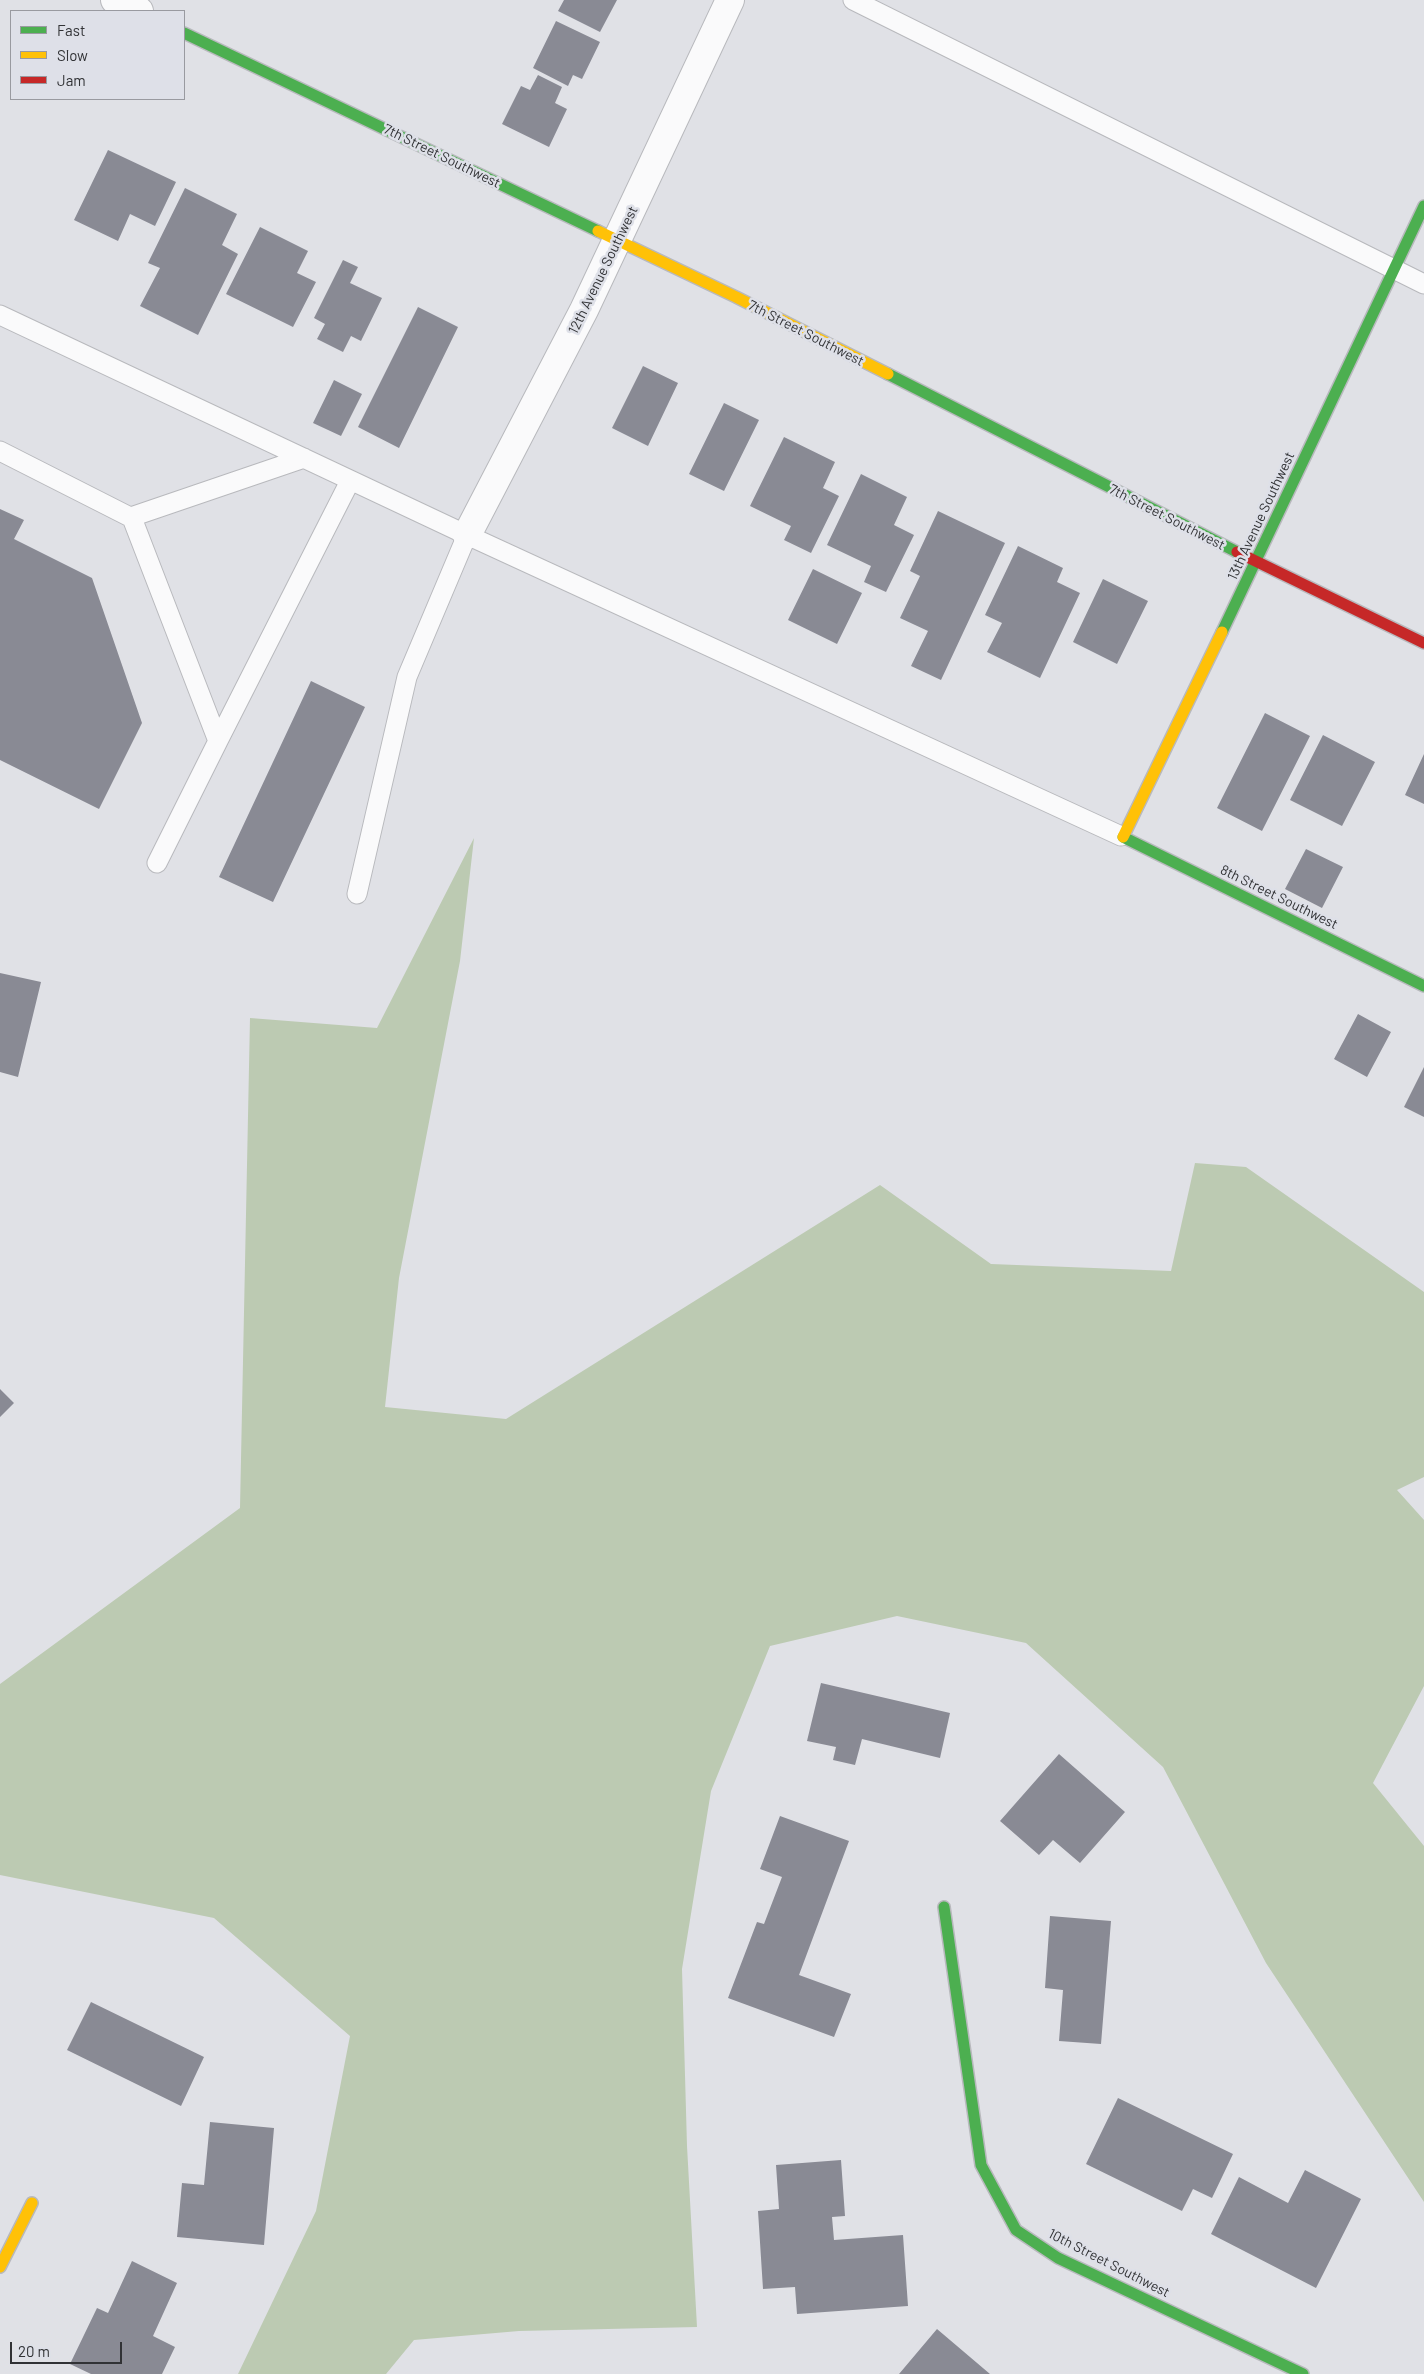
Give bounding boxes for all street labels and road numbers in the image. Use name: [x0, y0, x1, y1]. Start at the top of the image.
street label: 7th Street Southwest: [381, 120, 503, 192]
street label: 12th Avenue Southwest: [565, 203, 641, 337]
street label: 7th Street Southwest: [745, 296, 867, 370]
street label: 13th Avenue Southwest: [1224, 449, 1298, 583]
street label: 7th Street Southwest: [1106, 480, 1228, 554]
street label: 8th Street Southwest: [1218, 861, 1340, 933]
street label: 10th Street Southwest: [1045, 2225, 1173, 2301]

